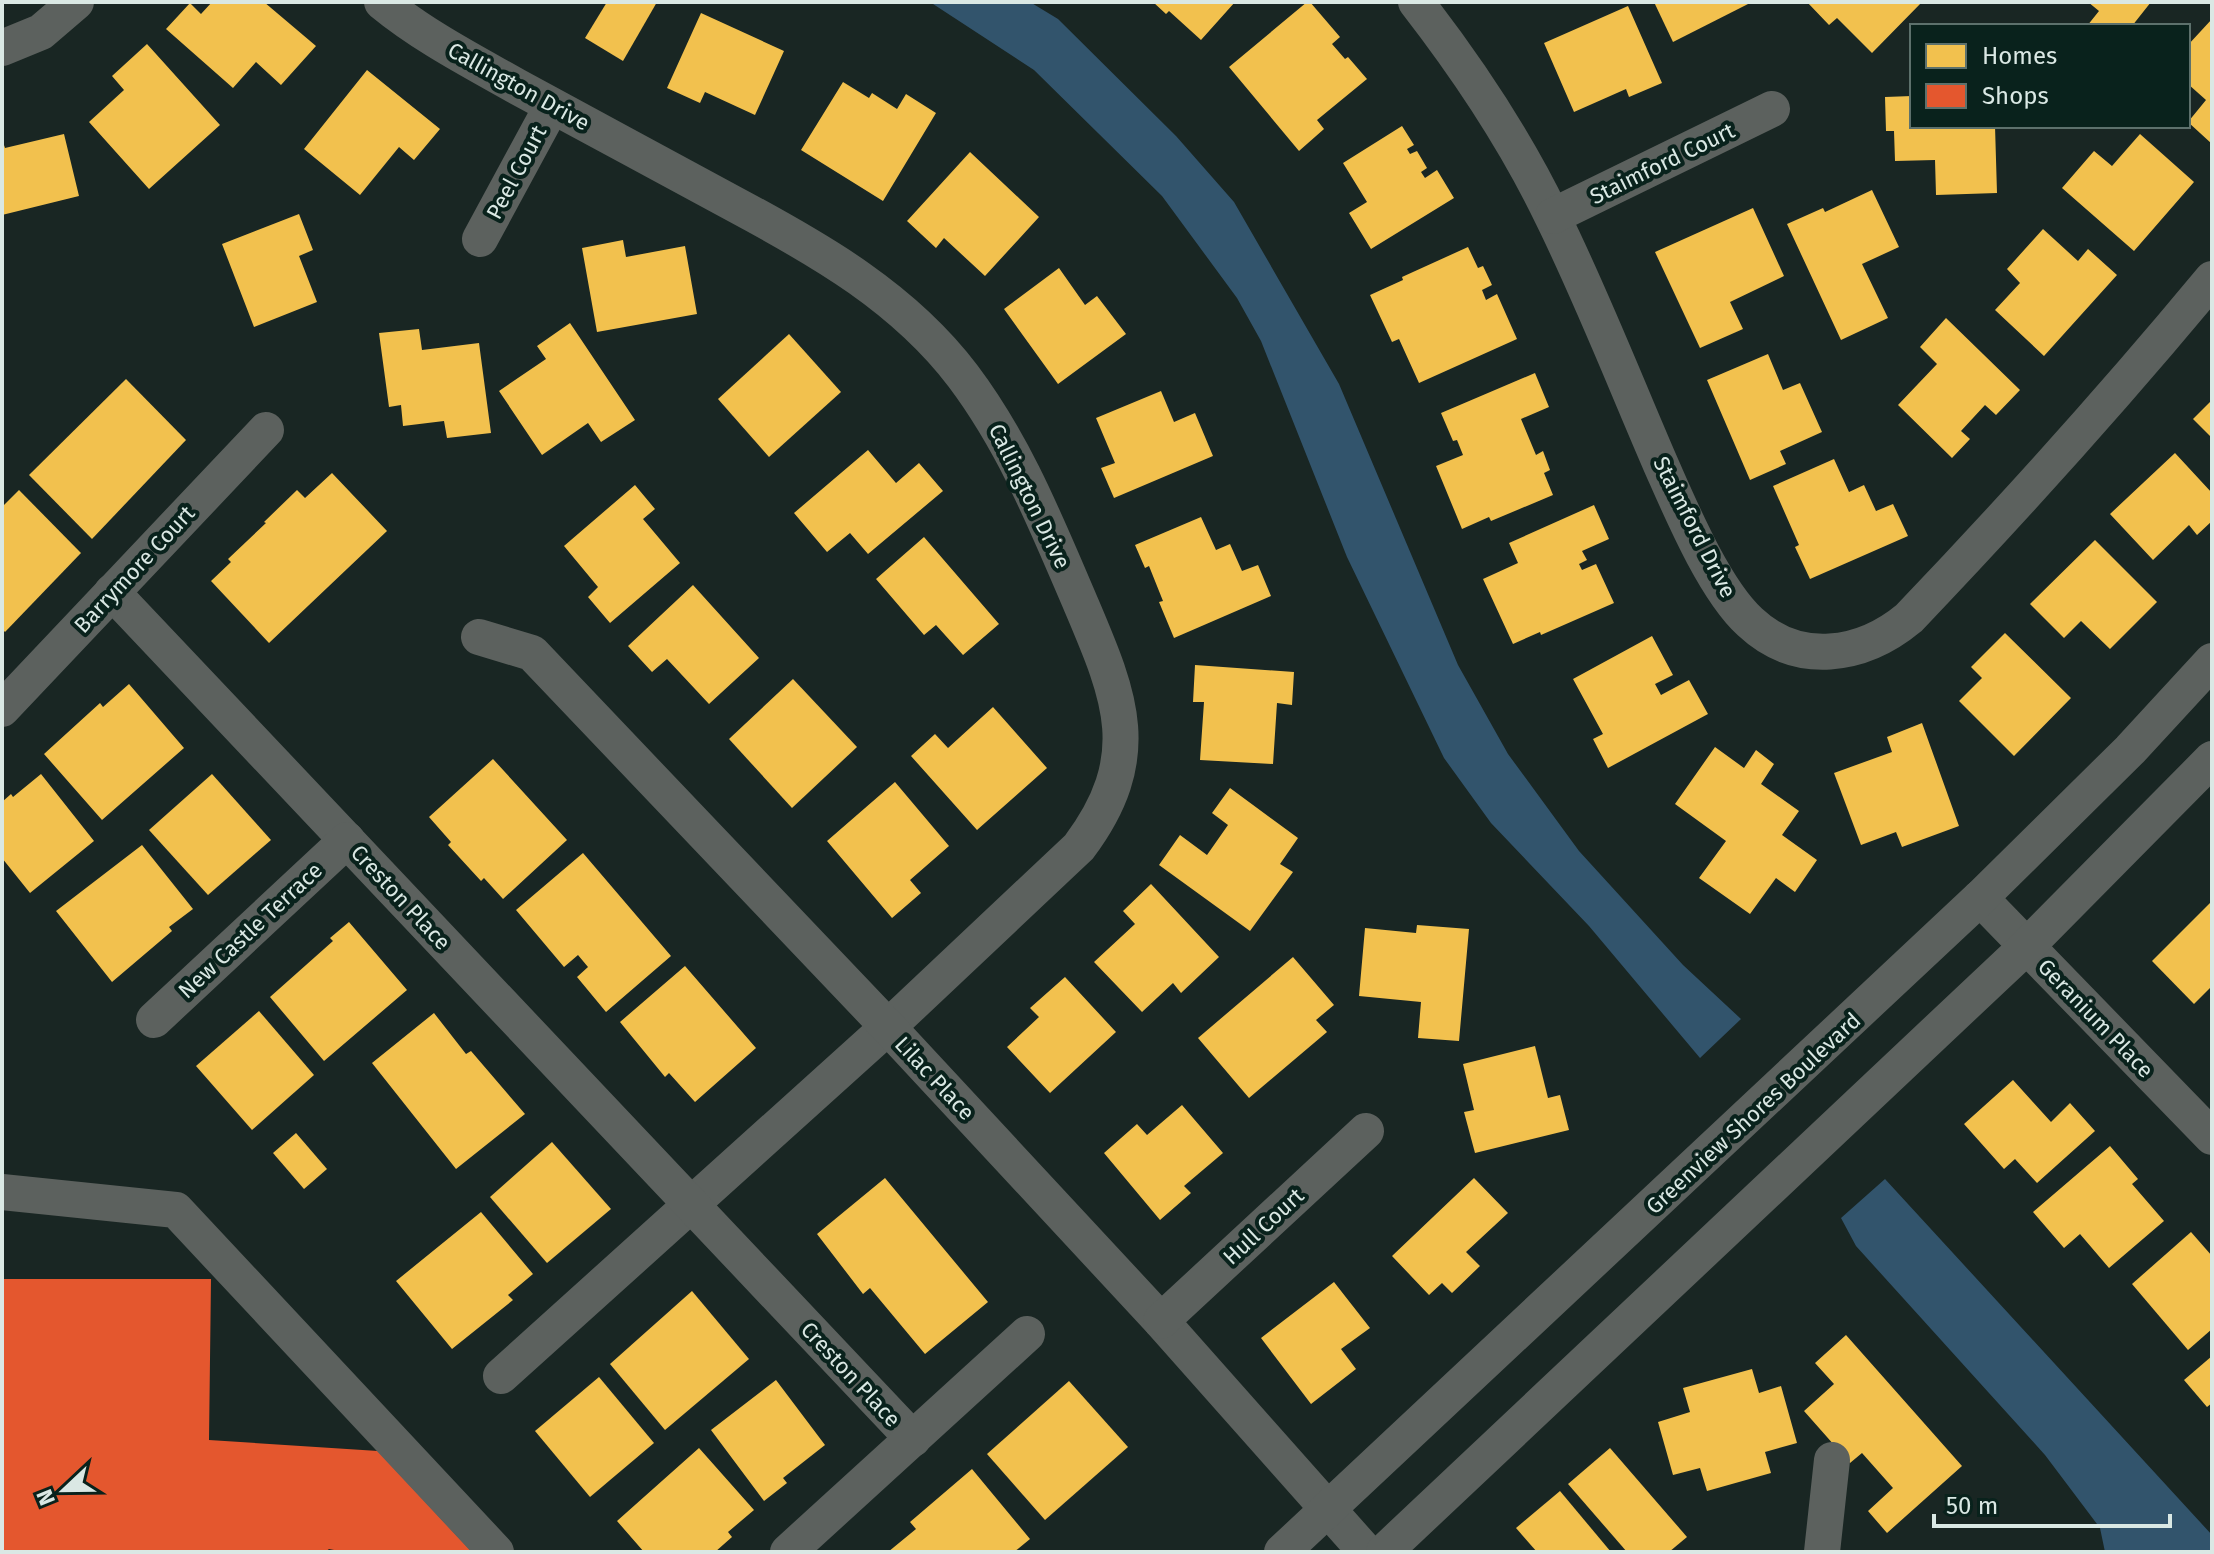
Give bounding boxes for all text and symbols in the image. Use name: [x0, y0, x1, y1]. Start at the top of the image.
legend: [1910, 24, 2190, 128]
street label: Callington Drive: [443, 36, 594, 137]
text: Homes: [1982, 42, 2057, 70]
text: Shops: [1982, 82, 2049, 110]
street label: Staimford Court: [1585, 117, 1739, 210]
street label: Peel Court: [480, 121, 552, 224]
street label: Callington Drive: [983, 419, 1076, 573]
street label: Staimford Drive: [1647, 452, 1742, 603]
street label: Barrymore Court: [68, 500, 200, 639]
street label: Creston Place: [345, 839, 456, 956]
street label: New Castle Terrace: [173, 857, 328, 1004]
street label: Geranium Place: [2032, 953, 2159, 1084]
street label: Greenview Shores Boulevard: [1640, 1007, 1866, 1220]
street label: Lilac Place: [889, 1031, 980, 1126]
street label: Hull Court: [1217, 1182, 1309, 1270]
street label: Creston Place: [795, 1316, 906, 1433]
north arrow: [24, 1450, 104, 1530]
scale bar: [1934, 1478, 2170, 1528]
text: N: [31, 1485, 61, 1509]
text: 50 m: [1946, 1492, 1998, 1520]

